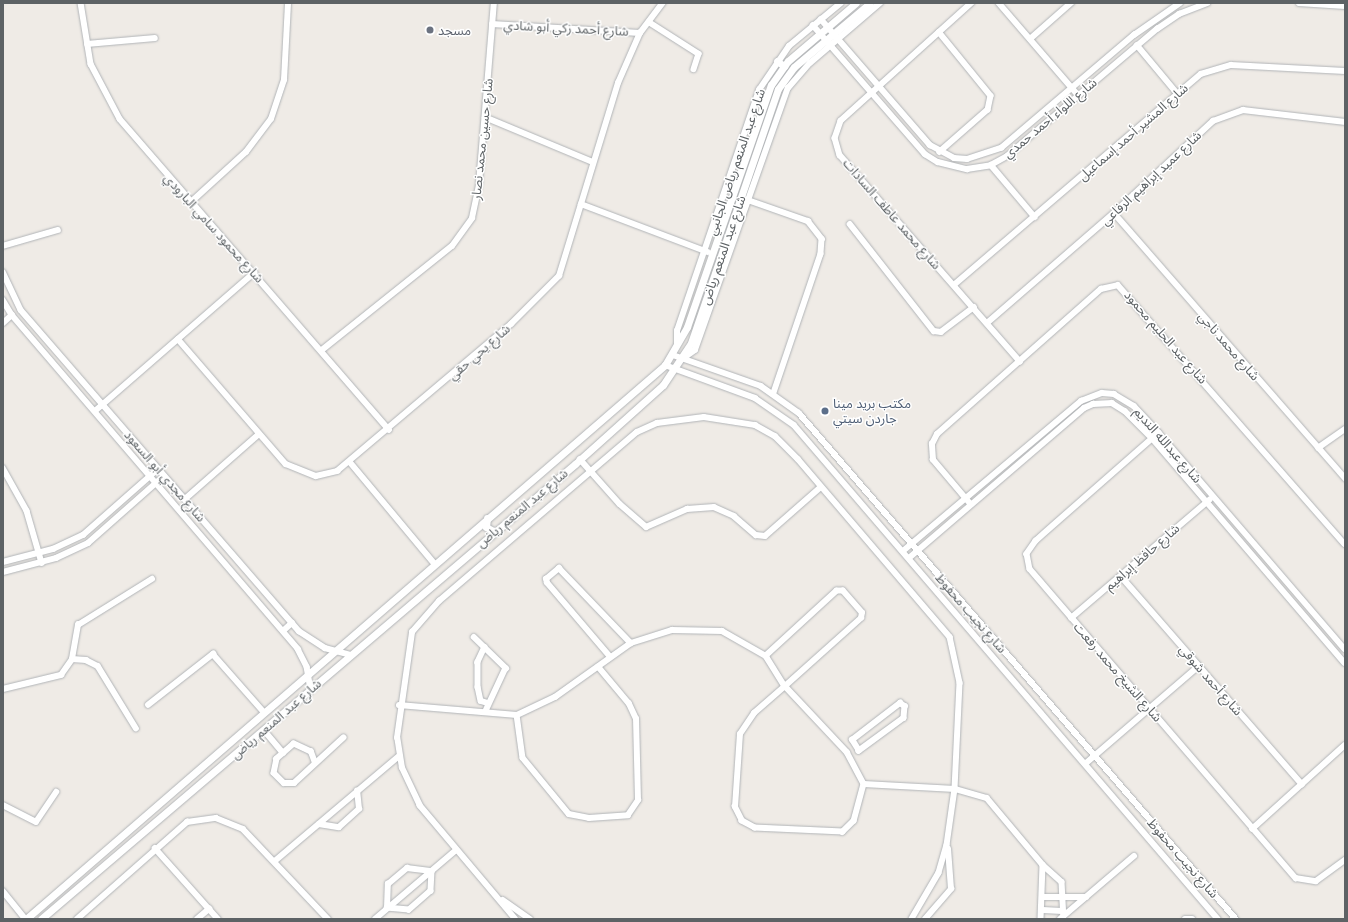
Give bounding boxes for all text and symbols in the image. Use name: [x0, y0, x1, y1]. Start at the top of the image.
street label: شارع أحمد زكي أبو شادي: [503, 17, 629, 39]
place label: مسجد: [438, 22, 471, 38]
marker: مسجد: [425, 25, 435, 35]
street label: شارع اللواء أحمد حمدي: [1000, 74, 1100, 162]
street label: شارع حسين محمد نصار: [468, 77, 496, 201]
street label: شارع المشير أحمد إسماعيل: [1075, 80, 1191, 184]
street label: شارع عبد المنعم رياض الجانبي: [704, 87, 768, 237]
street label: شارع عميد إبراهيم الرفاعي: [1097, 127, 1205, 229]
street label: شارع محمد عاطف السادات: [840, 155, 944, 273]
street label: شارع محمود سامي البارودي: [161, 170, 267, 286]
street label: شارع عبد المنعم رياض: [697, 193, 749, 307]
street label: شارع عبد الحليم محمود: [1121, 287, 1211, 387]
street label: شارع محمد ناجي: [1195, 308, 1263, 384]
street label: شارع يحي حقي: [445, 321, 513, 383]
place label: مكتب بريد مينا جاردن سيتي: [833, 396, 911, 427]
street label: شارع عبدالله النديم: [1131, 404, 1205, 486]
marker: مكتب بريد مينا جاردن سيتي: [820, 406, 830, 416]
street label: شارع مجدي أبو السعود: [121, 427, 209, 525]
street label: شارع عبد المنعم رياض: [473, 465, 571, 551]
street label: شارع حافظ إبراهيم: [1101, 520, 1183, 594]
street label: شارع نجيب محفوظ: [932, 570, 1010, 656]
street label: شارع الشيخ محمد رفعت: [1071, 619, 1165, 725]
street label: شارع أحمد شوقي: [1176, 641, 1246, 719]
street label: شارع عبد المنعم رياض: [228, 676, 324, 762]
street label: شارع نجيب محفوظ: [1144, 815, 1222, 901]

